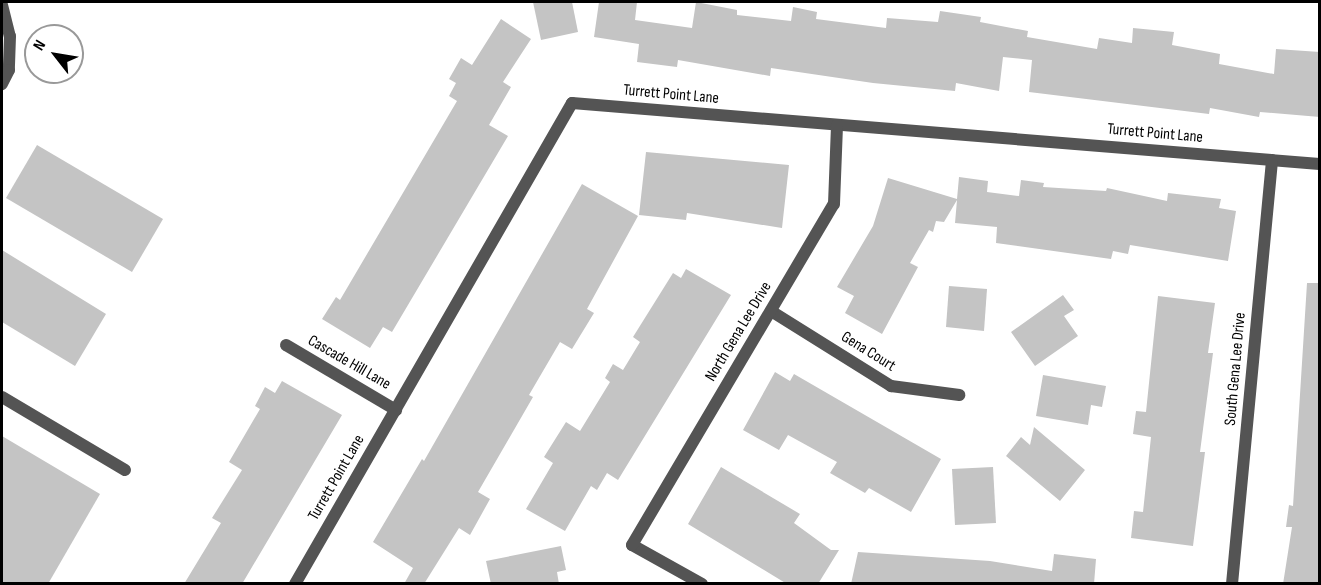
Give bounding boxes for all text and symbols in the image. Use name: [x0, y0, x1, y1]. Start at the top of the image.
north arrow: [24, 24, 84, 84]
text: N: [30, 37, 50, 54]
street label: Turrett Point Lane: [622, 81, 720, 109]
street label: Turrett Point Lane: [1106, 120, 1204, 148]
street label: North Gena Lee Drive: [702, 279, 776, 385]
street label: South Gena Lee Drive: [1221, 312, 1251, 426]
street label: Gena Court: [837, 328, 899, 376]
street label: Cascade Hill Lane: [304, 332, 394, 394]
street label: Turrett Point Lane: [305, 432, 369, 524]

